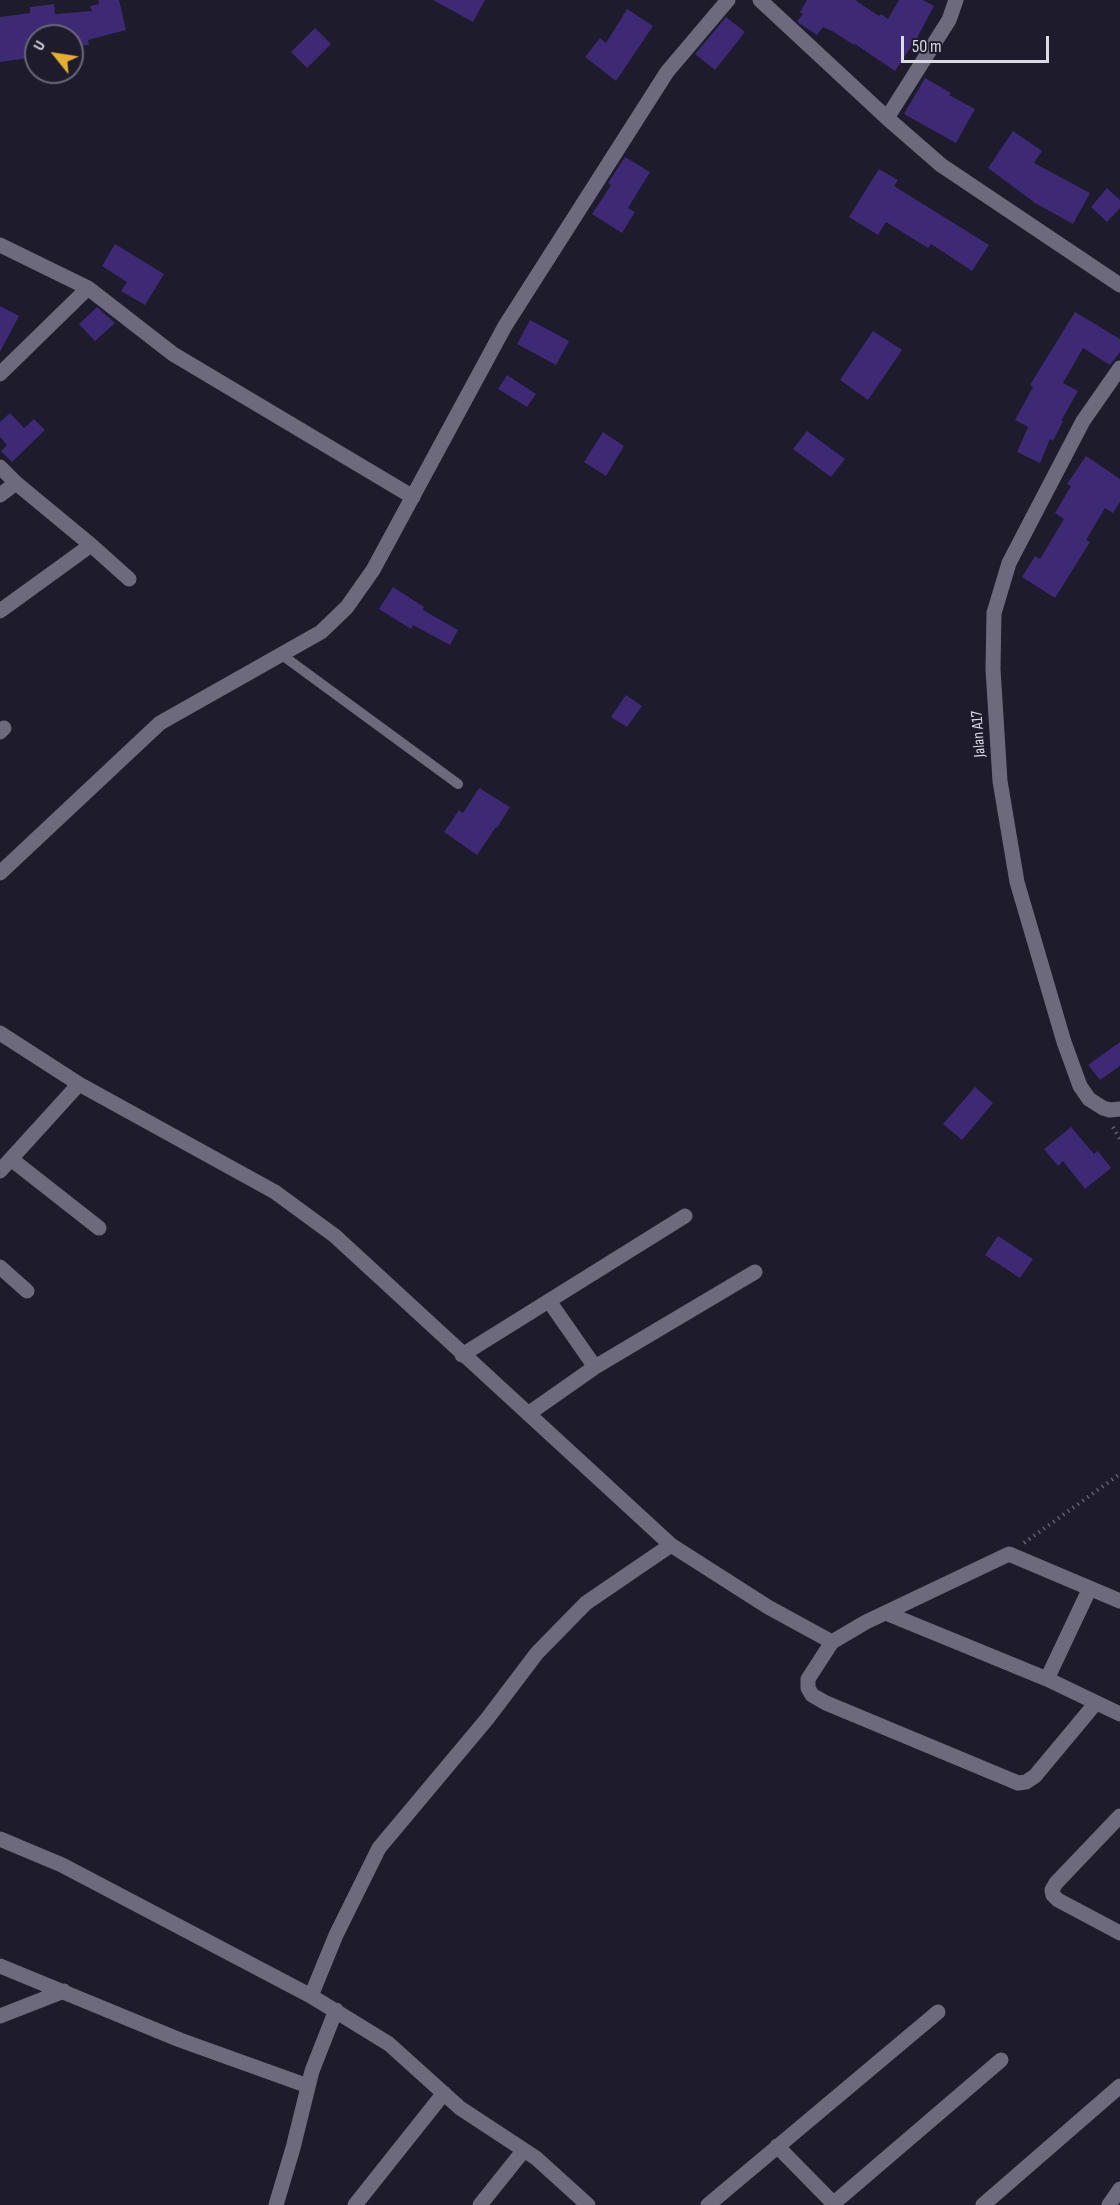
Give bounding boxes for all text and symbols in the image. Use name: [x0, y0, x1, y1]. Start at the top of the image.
north arrow: [24, 24, 84, 84]
scale bar: [904, 24, 1052, 62]
text: 50 m: [912, 36, 942, 57]
text: U: [29, 37, 50, 54]
street label: Jalan A17: [968, 710, 990, 758]

